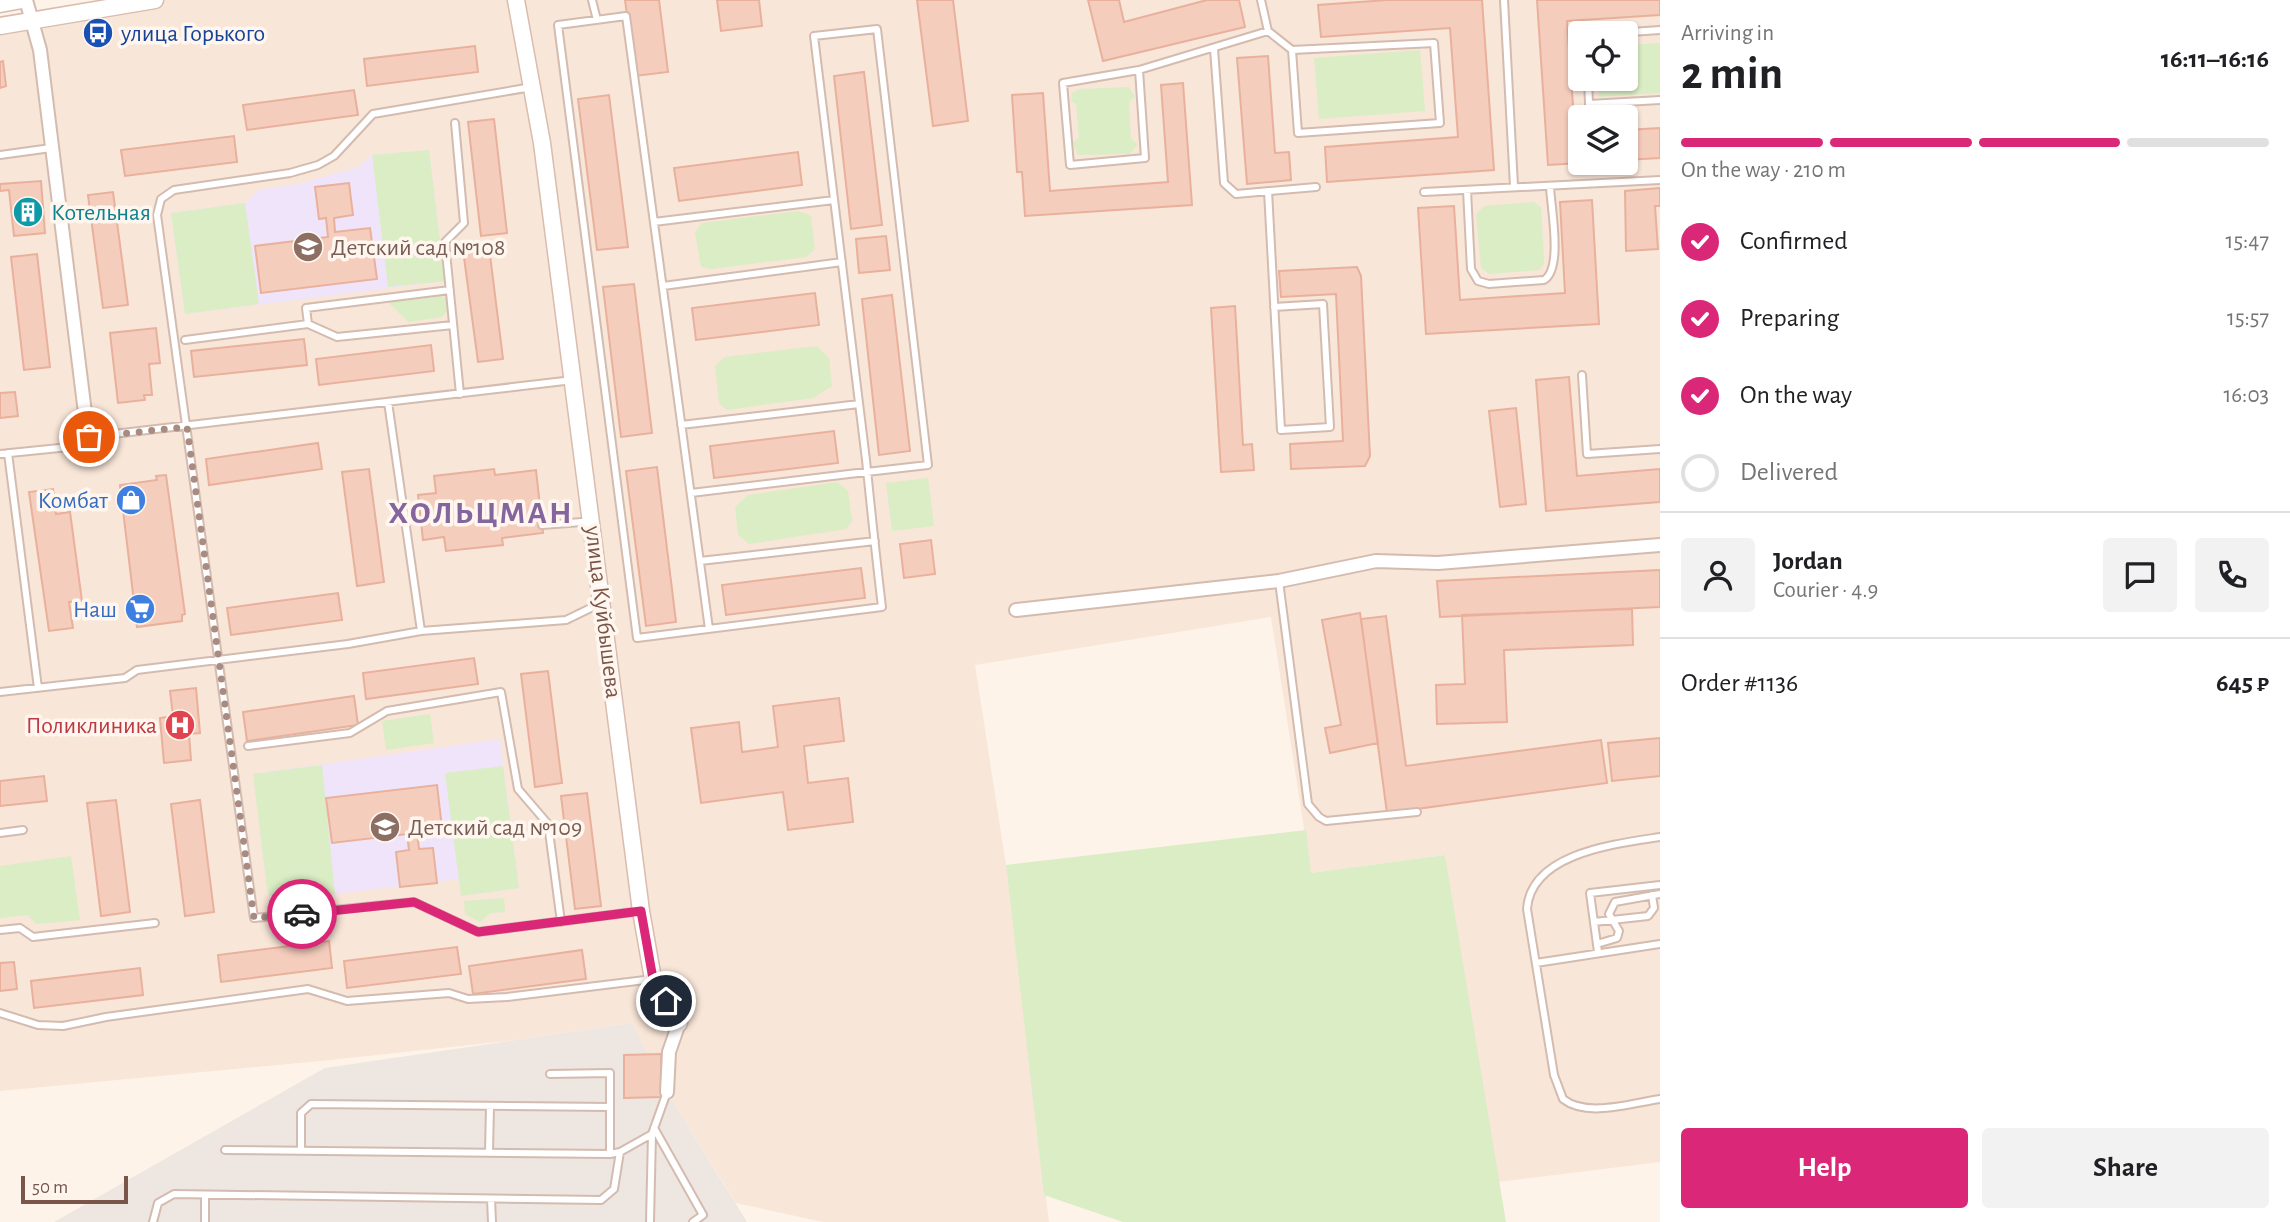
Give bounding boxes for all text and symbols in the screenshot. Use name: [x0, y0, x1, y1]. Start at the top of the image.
bus stop icon: улица Горького: [81, 16, 115, 50]
map controls: [1568, 21, 1638, 175]
button: locate: [1568, 21, 1638, 91]
place label: улица Горького: [120, 22, 265, 46]
text: Arriving in: [1681, 22, 1774, 45]
text: 16:11–16:16: [2161, 46, 2269, 72]
text: 2 min: [1681, 51, 1783, 97]
button: layers: [1568, 105, 1638, 175]
text: On the way · 210 m: [1681, 159, 1846, 182]
building icon: Котельная: [11, 195, 45, 229]
place label: Котельная: [51, 201, 151, 225]
icon: check: [1681, 223, 1719, 261]
text: Confirmed: [1740, 228, 1848, 254]
school or university icon: Детский сад №108: [291, 230, 325, 264]
text: 15:47: [2226, 230, 2269, 253]
place label: Детский сад №108: [331, 236, 505, 260]
icon: check: [1681, 300, 1719, 338]
text: Preparing: [1740, 305, 1839, 331]
text: 15:57: [2227, 307, 2269, 330]
icon: check: [1681, 377, 1719, 415]
text: On the way: [1740, 382, 1852, 408]
text: 16:03: [2223, 384, 2269, 407]
pin: [59, 407, 119, 467]
icon: bag: [70, 418, 108, 456]
text: Delivered: [1740, 459, 1838, 485]
shop icon: Комбат: [114, 483, 148, 517]
place label: Комбат: [37, 489, 108, 513]
district label: ХОЛЬЦМАН: [388, 497, 574, 529]
street label: улица Куйбышева: [580, 524, 625, 700]
button: person: [1681, 538, 1755, 612]
button: chat: [2103, 538, 2177, 612]
button: phone: [2195, 538, 2269, 612]
text: Jordan: [1773, 548, 1843, 574]
text: Courier · 4.9: [1773, 579, 1878, 602]
supermarket icon: Наш: [123, 592, 157, 626]
place label: Наш: [73, 598, 117, 622]
text: Order #1136: [1681, 670, 1798, 696]
text: 645 ₽: [2216, 670, 2269, 696]
hospital icon: Поликлиника: [163, 708, 197, 742]
place label: Поликлиника: [26, 714, 157, 738]
school or university icon: Детский сад №109: [368, 810, 402, 844]
place label: Детский сад №109: [408, 816, 582, 840]
courier: [267, 879, 337, 949]
icon: car: [283, 895, 321, 933]
pin: [636, 971, 696, 1031]
icon: home: [647, 982, 685, 1020]
button: Help: [1681, 1128, 1968, 1208]
button: Share: [1982, 1128, 2269, 1208]
scale bar: [21, 1173, 128, 1205]
text: 50 m: [32, 1178, 68, 1197]

